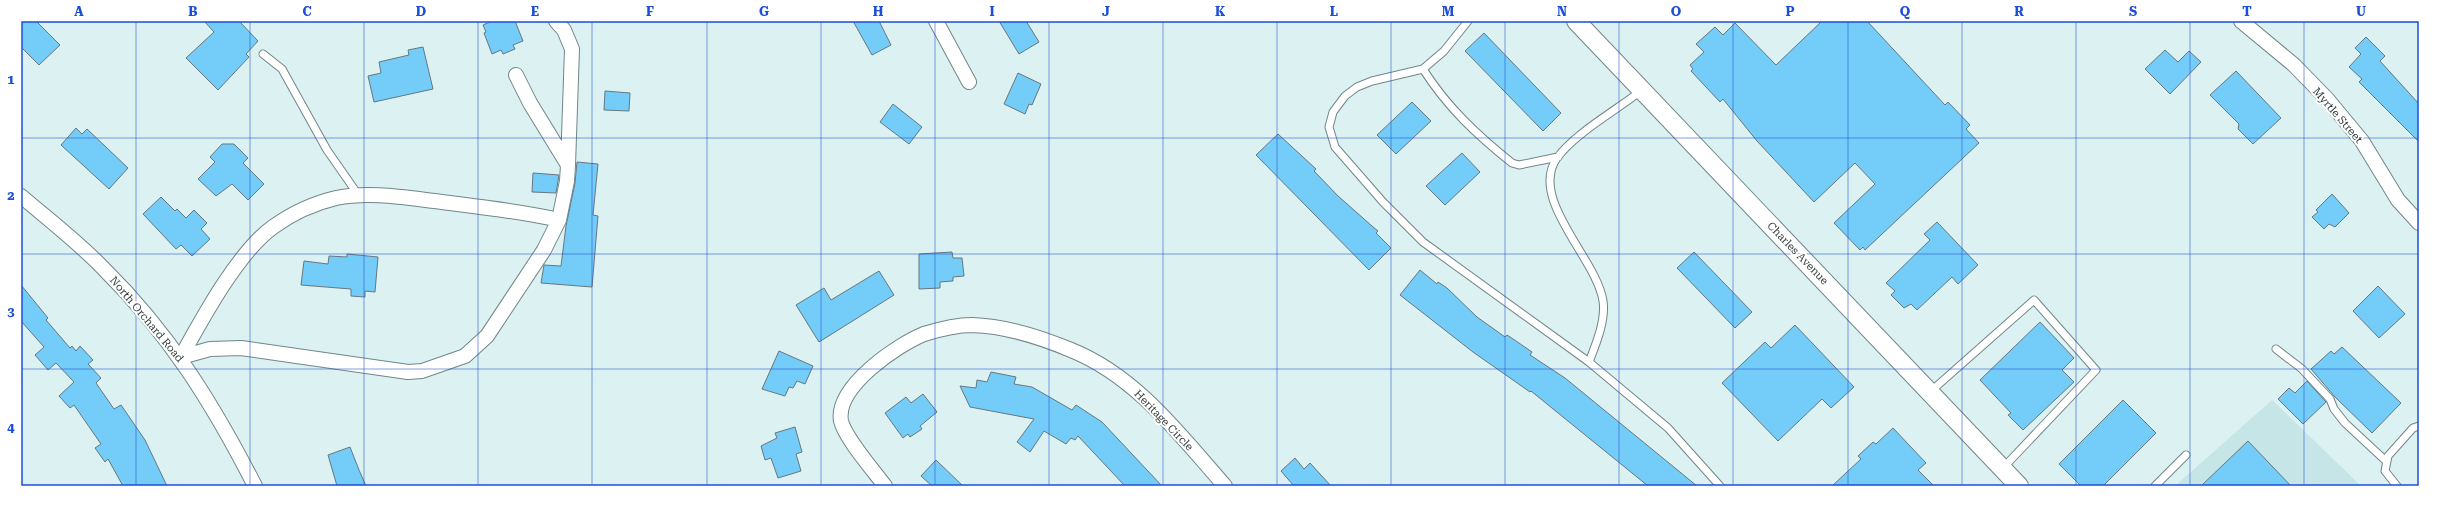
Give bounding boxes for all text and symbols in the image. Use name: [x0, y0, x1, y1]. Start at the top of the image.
text: A: [74, 4, 84, 19]
text: B: [188, 4, 198, 19]
text: C: [302, 4, 312, 19]
text: D: [416, 4, 426, 19]
text: E: [531, 4, 539, 19]
text: F: [646, 4, 654, 19]
text: G: [759, 4, 769, 19]
text: H: [873, 4, 884, 19]
text: I: [989, 4, 995, 19]
text: J: [1102, 4, 1110, 19]
text: K: [1215, 4, 1226, 19]
text: L: [1330, 4, 1338, 19]
text: M: [1442, 4, 1455, 19]
text: N: [1557, 4, 1567, 19]
text: O: [1671, 4, 1682, 19]
text: P: [1786, 4, 1795, 19]
text: Q: [1900, 4, 1911, 19]
text: R: [2014, 4, 2024, 19]
text: S: [2129, 4, 2137, 19]
text: T: [2242, 4, 2252, 19]
text: U: [2356, 4, 2366, 19]
text: 1: [7, 72, 15, 87]
street label: Myrtle Street: [2310, 85, 2365, 146]
text: 2: [7, 188, 15, 203]
street label: Charles Avenue: [1764, 219, 1831, 287]
street label: North Orchard Road: [107, 274, 186, 365]
text: 3: [7, 304, 15, 319]
street label: Heritage Circle: [1131, 387, 1196, 453]
text: 4: [7, 420, 15, 435]

